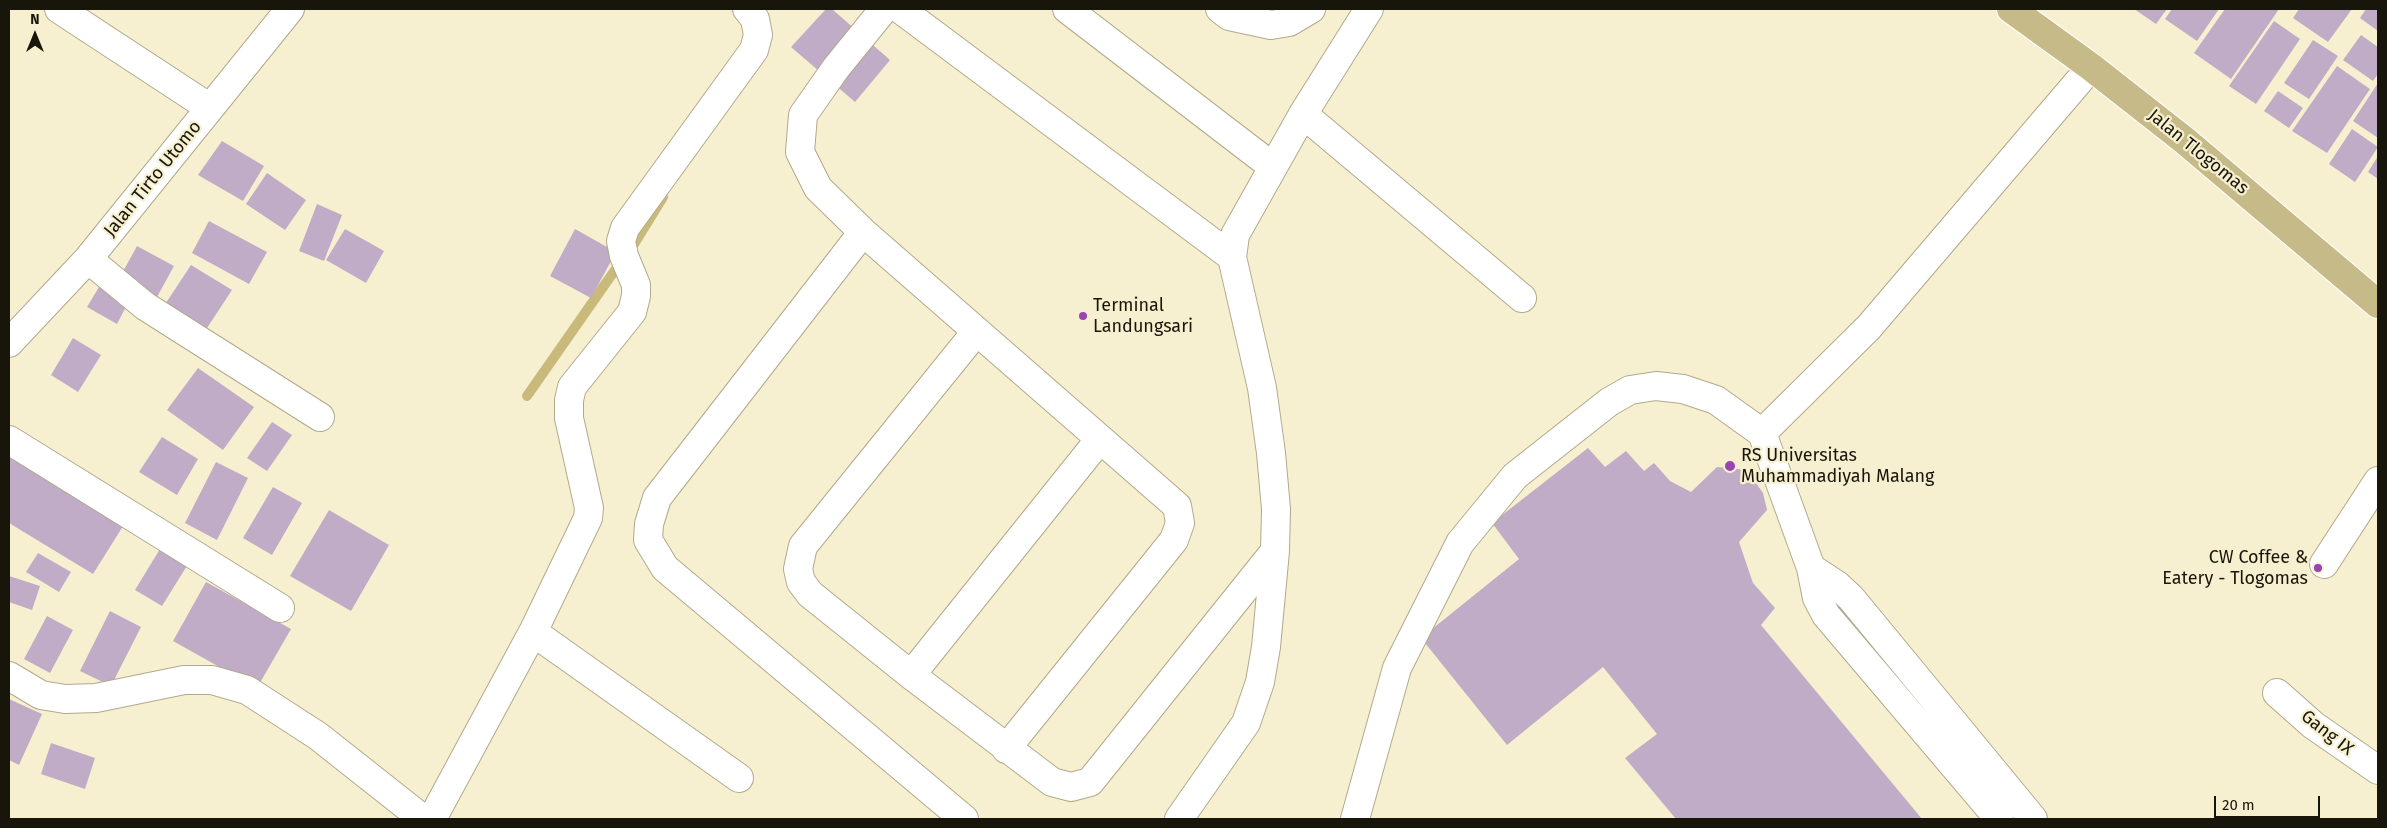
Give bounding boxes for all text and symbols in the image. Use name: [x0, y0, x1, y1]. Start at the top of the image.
north arrow: [10, 10, 60, 60]
text: N: [30, 11, 40, 28]
street label: Jalan Tlogomas: [2143, 105, 2253, 199]
street label: Jalan Tirto Utomo: [100, 117, 206, 241]
place label: Terminal Landungsari: [1093, 295, 1193, 338]
marker: Terminal Landungsari: [1077, 310, 1089, 322]
place label: RS Universitas Muhammadiyah Malang: [1741, 445, 1934, 488]
marker: RS Universitas Muhammadiyah Malang: [1723, 459, 1737, 473]
place label: CW Coffee & Eatery - Tlogomas: [2162, 547, 2308, 590]
marker: CW Coffee & Eatery - Tlogomas: [2312, 562, 2324, 574]
street label: Gang IX: [2296, 706, 2358, 760]
scale bar: [2217, 786, 2323, 818]
text: 20 m: [2222, 796, 2255, 814]

